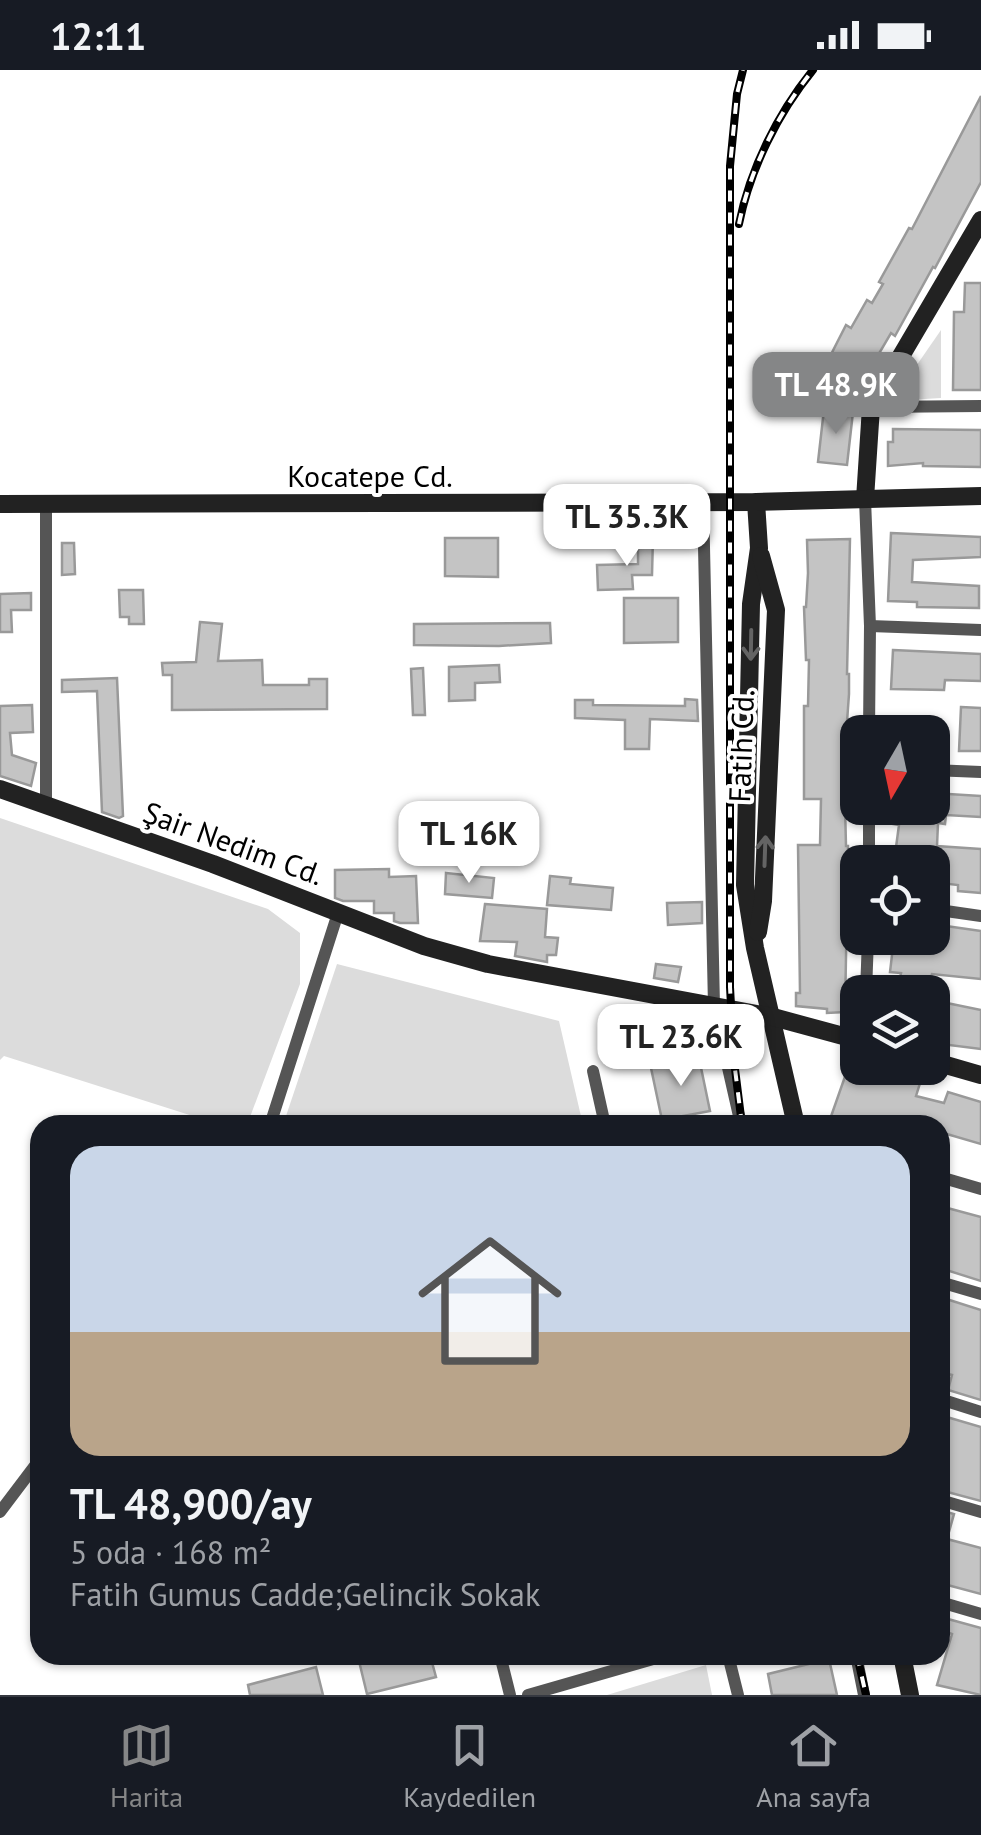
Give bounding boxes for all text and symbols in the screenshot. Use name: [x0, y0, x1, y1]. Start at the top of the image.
text: 12:11: [50, 11, 146, 60]
pin: TL 48.9K: [733, 352, 939, 437]
text: TL 48.9K: [774, 363, 898, 405]
street label: Kocatepe Cd.: [287, 456, 453, 495]
pin: TL 35.3K: [524, 484, 730, 569]
text: TL 35.3K: [565, 495, 689, 537]
one-way arrow: [741, 629, 760, 661]
street label: Fatih Cd.: [719, 689, 762, 803]
north arrow: [840, 715, 950, 825]
map controls: [840, 715, 950, 1085]
street label: Şair Nedim Cd.: [138, 792, 329, 893]
pin: TL 16K: [388, 801, 550, 886]
text: TL 16K: [420, 812, 518, 854]
one-way arrow: [756, 835, 775, 867]
button: locate: [840, 845, 950, 955]
button: layers: [840, 975, 950, 1085]
pin: TL 23.6K: [578, 1004, 784, 1089]
text: TL 23.6K: [619, 1015, 743, 1057]
icon: home: [400, 1211, 580, 1391]
text: TL 48,900/ay: [70, 1476, 312, 1531]
text: 5 oda · 168 m²: [70, 1531, 271, 1573]
text: Fatih Gumus Cadde;Gelincik Sokak: [70, 1573, 540, 1615]
tab: Harita: [110, 1718, 183, 1815]
tab: Kaydedilen: [403, 1718, 536, 1815]
tab: Ana sayfa: [756, 1718, 871, 1815]

